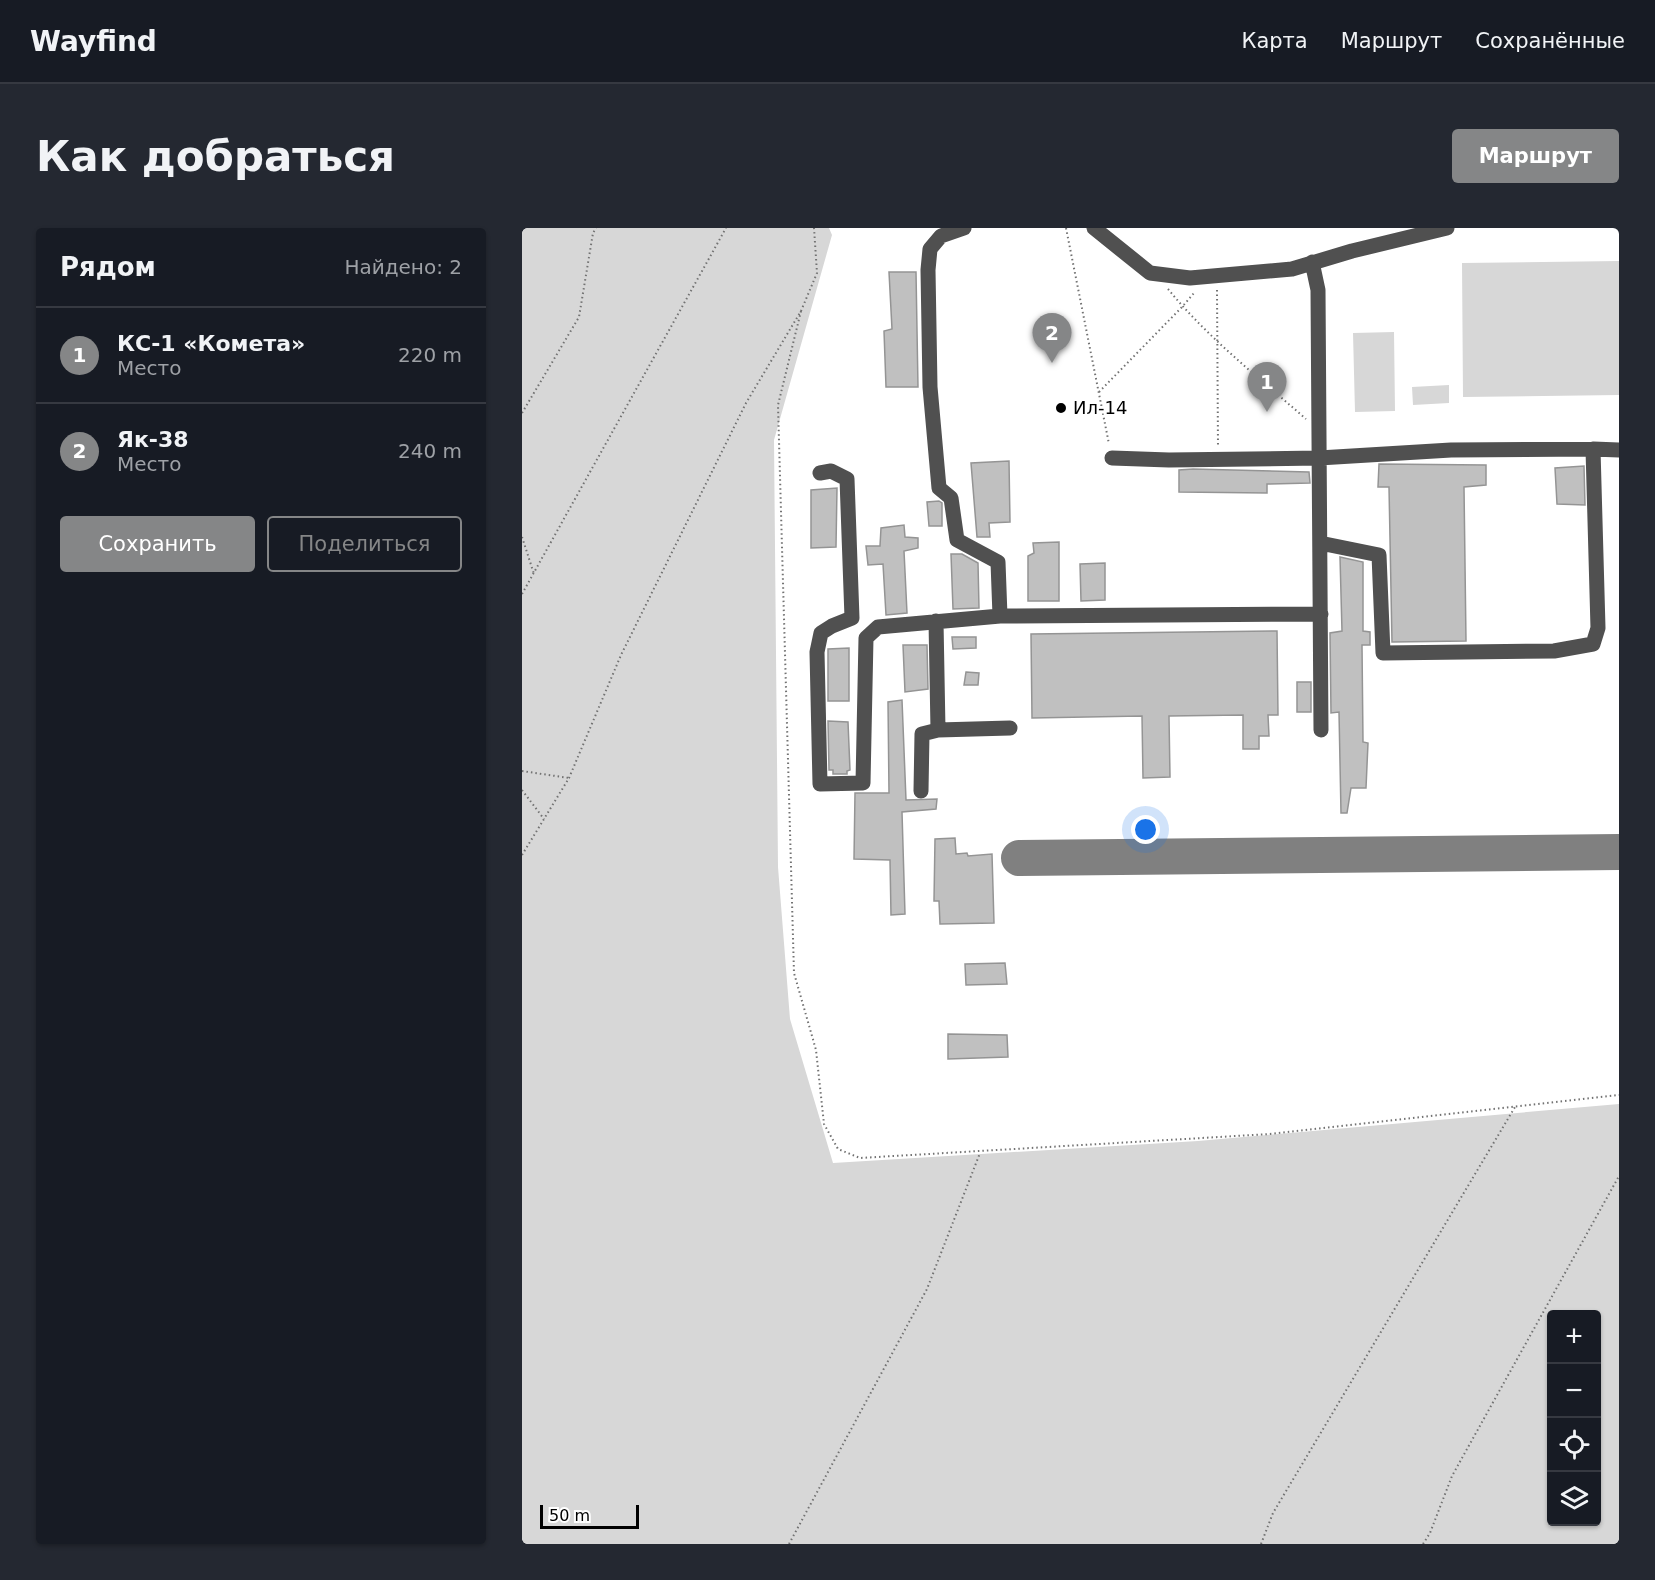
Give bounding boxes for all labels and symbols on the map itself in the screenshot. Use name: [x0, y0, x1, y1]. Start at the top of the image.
pin: 2: [1032, 314, 1072, 363]
pin: 1: [1248, 362, 1286, 412]
place label: Ил-14: [1073, 397, 1127, 418]
marker: Ил-14: [1054, 401, 1068, 415]
your location: [1131, 815, 1160, 844]
scale bar: [540, 1502, 639, 1530]

